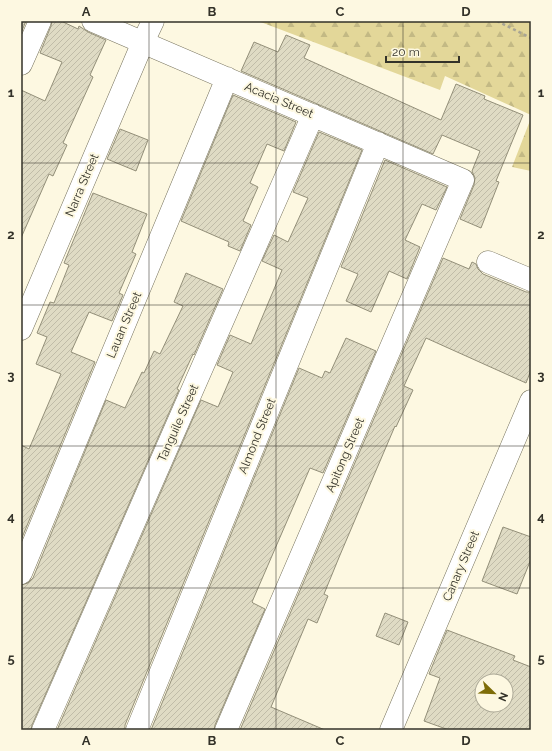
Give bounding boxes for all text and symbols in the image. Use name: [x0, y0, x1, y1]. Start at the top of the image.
text: A: [82, 4, 91, 19]
text: B: [208, 4, 217, 19]
text: C: [336, 4, 345, 19]
text: D: [461, 4, 471, 19]
scale bar: [386, 38, 459, 64]
text: 20 m: [392, 45, 420, 59]
street label: Acacia Street: [243, 79, 315, 121]
text: 1: [8, 85, 15, 100]
text: 1: [538, 85, 545, 100]
street label: Narra Street: [62, 151, 102, 219]
text: 2: [7, 227, 15, 242]
text: 2: [537, 227, 545, 242]
street label: Lauan Street: [104, 290, 144, 360]
text: 3: [7, 368, 15, 383]
text: 3: [537, 368, 545, 383]
street label: Tanguile Street: [155, 382, 201, 464]
street label: Almond Street: [235, 396, 279, 476]
street label: Apitong Street: [323, 415, 367, 495]
text: 4: [7, 509, 15, 524]
text: 4: [537, 509, 545, 524]
street label: Canary Street: [440, 529, 482, 603]
text: 5: [7, 651, 15, 666]
text: 5: [537, 651, 545, 666]
north arrow: [474, 673, 514, 713]
text: N: [495, 690, 510, 703]
text: A: [82, 733, 91, 748]
text: B: [208, 733, 217, 748]
text: C: [336, 733, 345, 748]
text: D: [461, 733, 471, 748]

